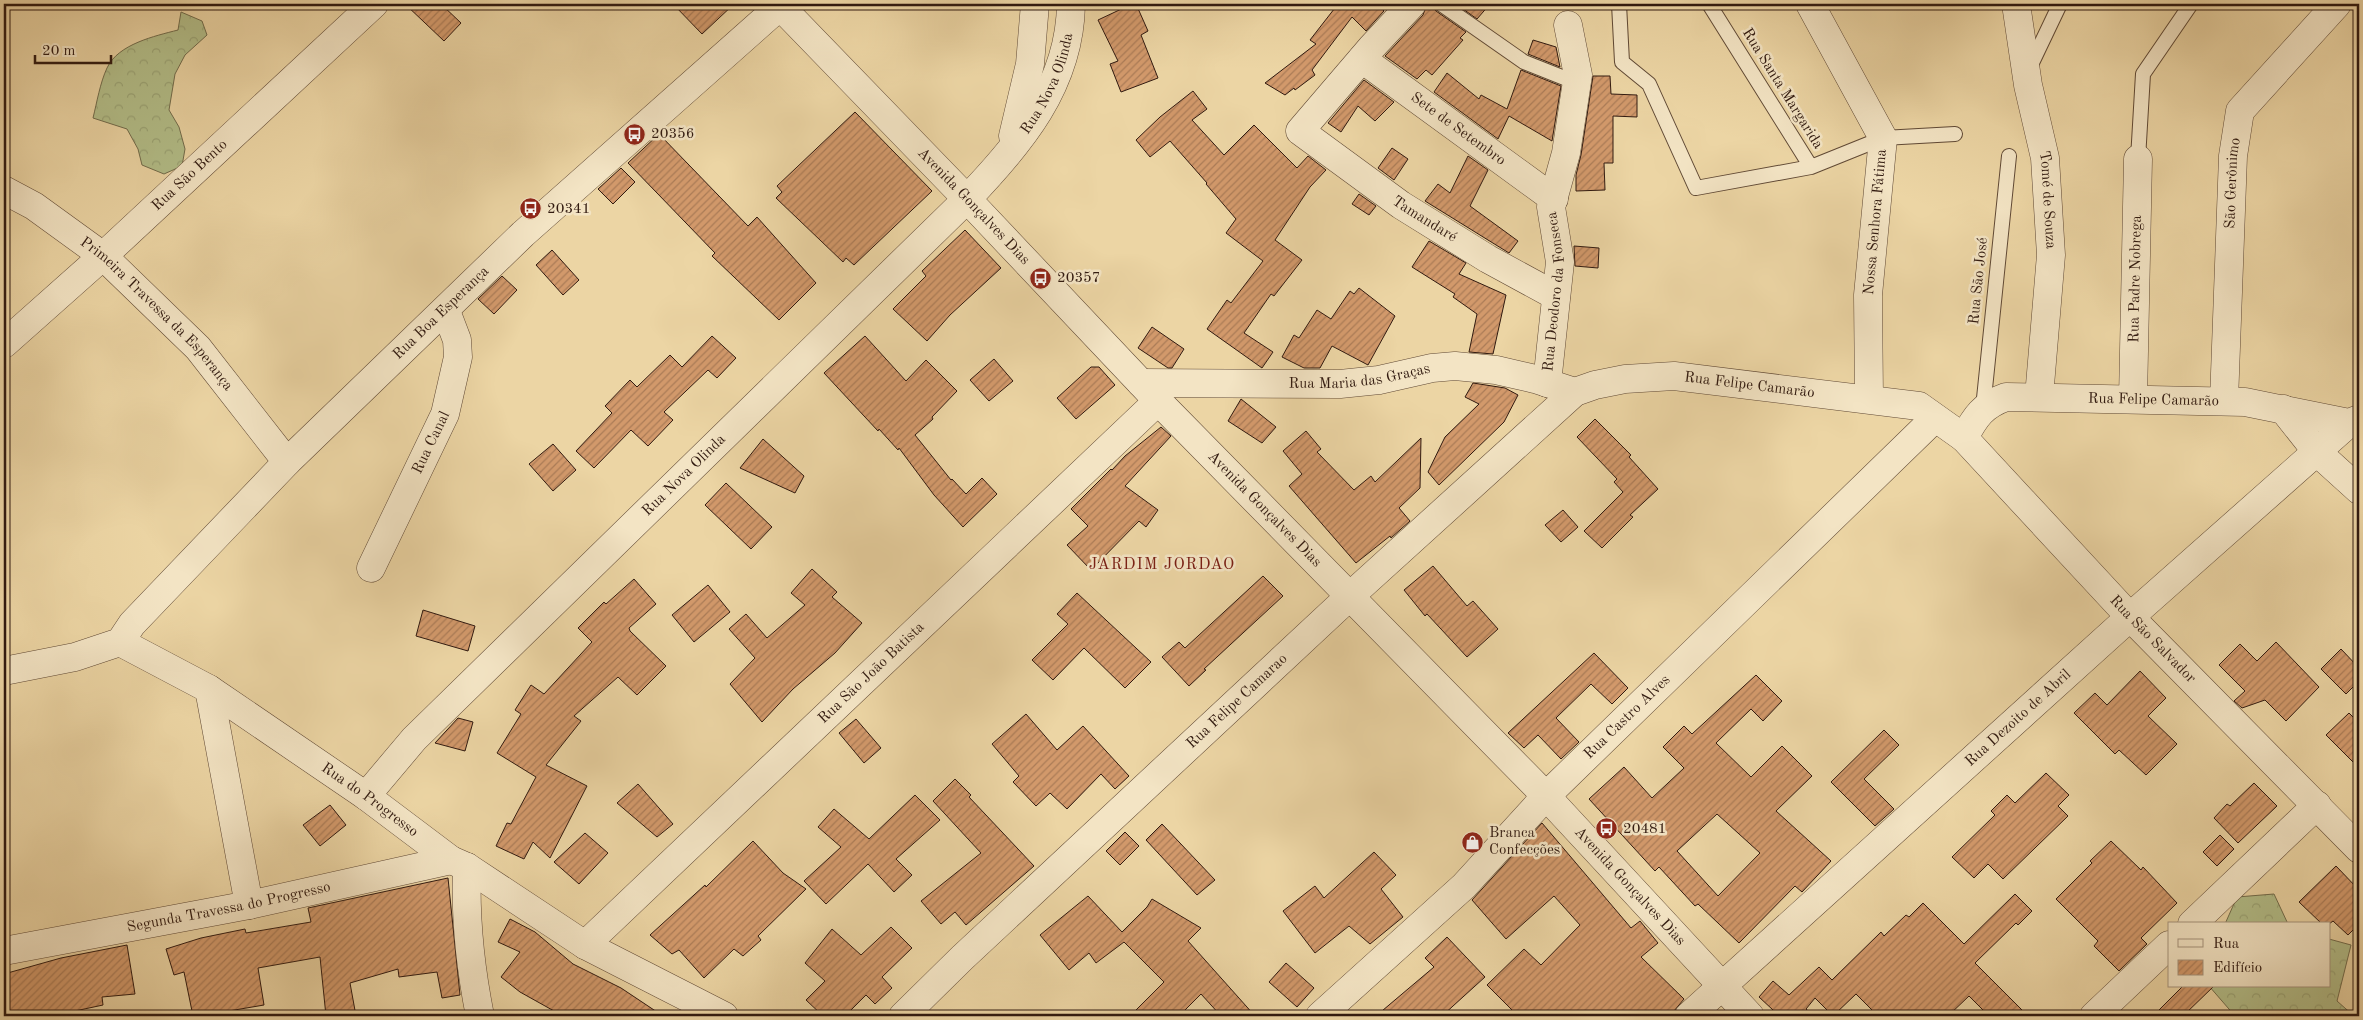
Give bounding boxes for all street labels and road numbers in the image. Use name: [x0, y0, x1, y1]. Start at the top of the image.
street label: Rua Santa Margarida: [1739, 26, 1826, 152]
street label: Rua Nova Olinda: [1018, 31, 1076, 137]
street label: Sete de Setembro: [1408, 90, 1508, 169]
street label: Rua São Bento: [149, 137, 230, 214]
street label: São Gerônimo: [2223, 137, 2243, 229]
street label: Avenida Gonçalves Dias: [914, 145, 1033, 268]
street label: Nossa Senhora Fátima: [1862, 148, 1890, 296]
street label: Tomé de Souza: [2036, 150, 2058, 250]
street label: Tamandaré: [1389, 194, 1459, 245]
street label: Rua Deodoro da Fonseca: [1541, 210, 1568, 372]
street label: Rua Padre Nobrega: [2127, 214, 2144, 343]
street label: Primeira Travessa da Esperança: [77, 234, 236, 394]
street label: Rua São José: [1967, 237, 1991, 325]
street label: Rua Boa Esperança: [390, 263, 492, 363]
street label: Rua Maria das Graças: [1288, 361, 1432, 392]
street label: Rua Felipe Camarão: [1683, 370, 1816, 401]
street label: Rua Felipe Camarão: [2088, 391, 2219, 409]
street label: Rua Canal: [410, 409, 453, 476]
street label: Rua Nova Olinda: [640, 431, 729, 519]
street label: Avenida Gonçalves Dias: [1205, 449, 1324, 570]
street label: Rua São Salvador: [2107, 593, 2198, 686]
street label: Rua São João Batista: [816, 619, 928, 727]
street label: Rua Felipe Camarao: [1184, 651, 1290, 752]
street label: Rua Dezoito de Abril: [1963, 667, 2074, 769]
street label: Rua Castro Alves: [1581, 672, 1673, 762]
street label: Rua do Progresso: [319, 760, 421, 840]
street label: Avenida Gonçalves Dias: [1572, 824, 1688, 948]
street label: Segunda Travessa do Progresso: [126, 880, 332, 935]

